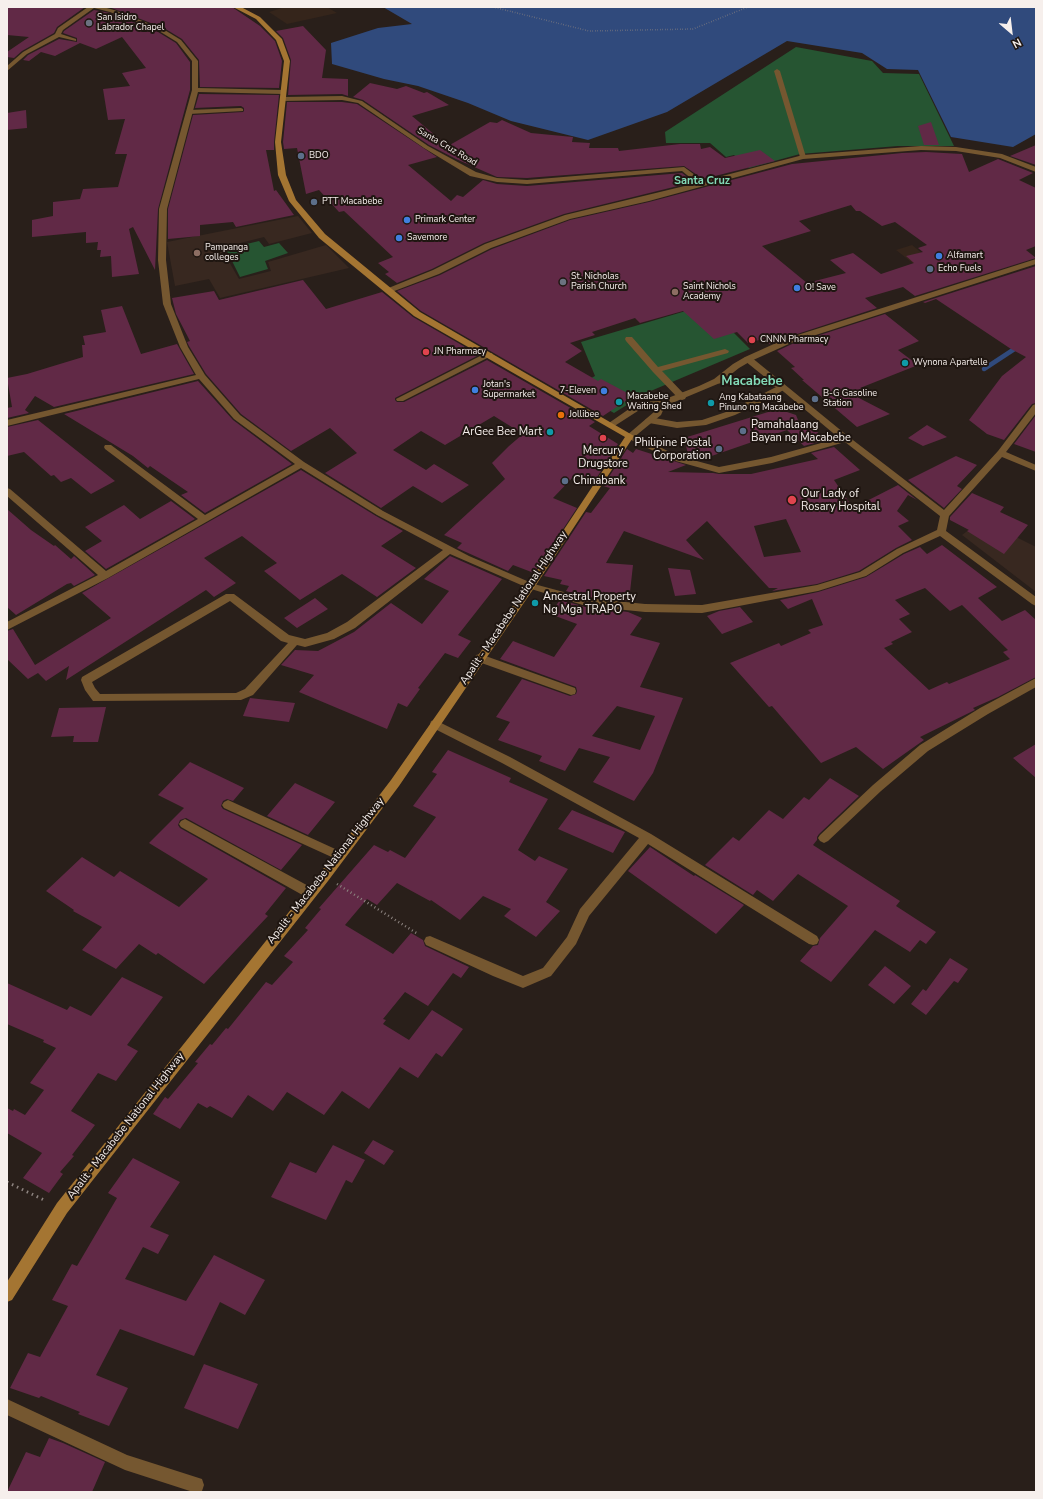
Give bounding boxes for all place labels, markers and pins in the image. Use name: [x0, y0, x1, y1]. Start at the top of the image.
place label: San Isidro Labrador Chapel: [97, 13, 164, 34]
marker: San Isidro Labrador Chapel: [84, 18, 94, 28]
marker: BDO: [296, 151, 306, 161]
place label: BDO: [309, 151, 329, 161]
marker: PTT Macabebe: [309, 197, 319, 207]
place label: PTT Macabebe: [322, 197, 382, 207]
marker: Primark Center: [402, 215, 412, 225]
place label: Primark Center: [415, 215, 475, 225]
marker: Savemore: [394, 233, 404, 243]
place label: Savemore: [407, 233, 447, 243]
place label: Pampanga colleges: [205, 243, 248, 264]
marker: Pampanga colleges: [192, 248, 202, 258]
marker: Alfamart: [934, 251, 944, 261]
place label: Alfamart: [947, 251, 983, 261]
marker: Echo Fuels: [925, 264, 935, 274]
place label: Echo Fuels: [938, 264, 981, 274]
place label: St. Nicholas Parish Church: [571, 272, 627, 293]
marker: St. Nicholas Parish Church: [558, 277, 568, 287]
place label: Saint Nichols Academy: [683, 282, 736, 303]
marker: O! Save: [792, 283, 802, 293]
place label: O! Save: [805, 283, 836, 293]
marker: Saint Nichols Academy: [670, 287, 680, 297]
marker: CNNN Pharmacy: [747, 335, 757, 345]
place label: CNNN Pharmacy: [760, 335, 828, 345]
marker: JN Pharmacy: [421, 347, 431, 357]
place label: JN Pharmacy: [434, 347, 486, 357]
marker: Wynona Apartelle: [900, 358, 910, 368]
place label: Wynona Apartelle: [913, 358, 988, 368]
place label: Jotan's Supermarket: [483, 380, 535, 401]
marker: Jotan's Supermarket: [470, 385, 480, 395]
place label: 7-Eleven: [560, 386, 596, 396]
marker: 7-Eleven: [599, 386, 609, 396]
place label: B-G Gasoline Station: [823, 389, 877, 410]
place label: Macabebe Waiting Shed: [627, 392, 682, 413]
place label: Ang Kabataang Pinuno ng Macabebe: [719, 393, 804, 414]
marker: B-G Gasoline Station: [810, 394, 820, 404]
marker: Macabebe Waiting Shed: [614, 397, 624, 407]
marker: Ang Kabataang Pinuno ng Macabebe: [706, 398, 716, 408]
marker: Jollibee: [556, 410, 566, 420]
place label: Jollibee: [569, 410, 599, 420]
place label: Pamahalaang Bayan ng Macabebe: [751, 418, 851, 444]
place label: ArGee Bee Mart: [462, 425, 542, 439]
marker: Pamahalaang Bayan ng Macabebe: [738, 426, 748, 436]
marker: ArGee Bee Mart: [545, 427, 555, 437]
marker: Mercury Drugstore: [598, 433, 608, 443]
place label: Philipine Postal Corporation: [635, 436, 711, 462]
place label: Mercury Drugstore: [578, 444, 628, 470]
marker: Philipine Postal Corporation: [714, 444, 724, 454]
place label: Chinabank: [573, 474, 625, 488]
marker: Chinabank: [560, 476, 570, 486]
place label: Our Lady of Rosary Hospital: [801, 487, 880, 513]
marker: Our Lady of Rosary Hospital: [786, 494, 798, 506]
place label: Ancestral Property Ng Mga TRAPO: [543, 590, 636, 616]
marker: Ancestral Property Ng Mga TRAPO: [530, 598, 540, 608]

